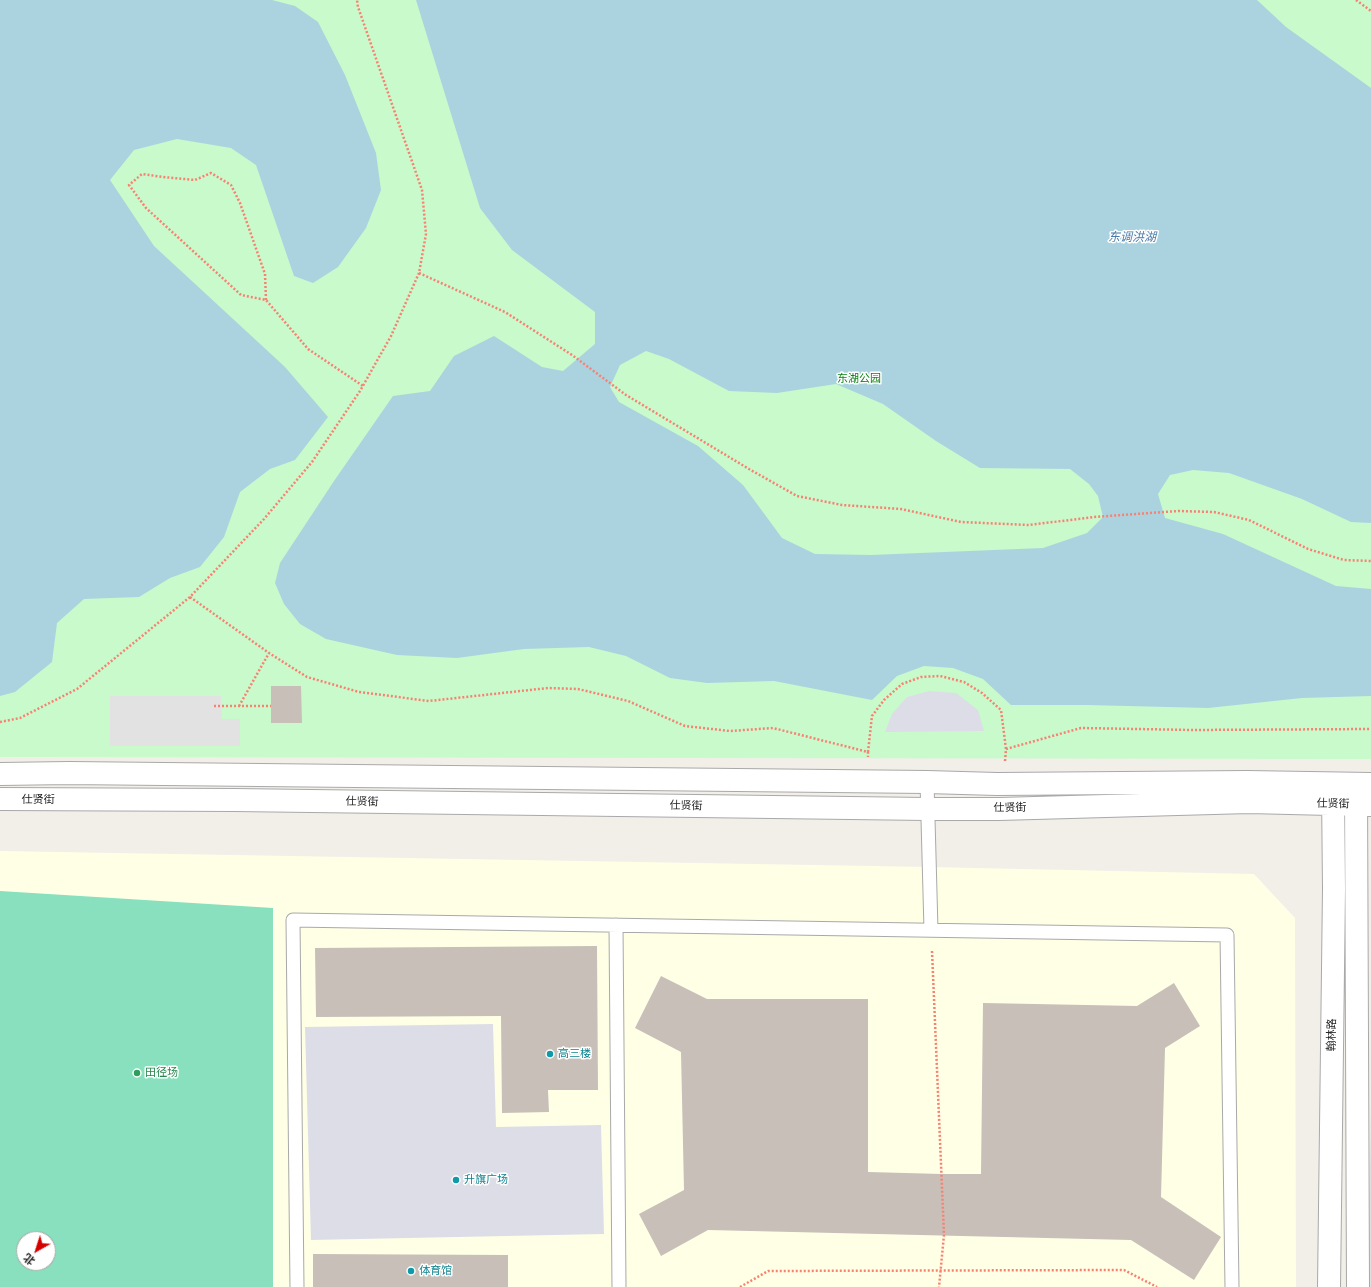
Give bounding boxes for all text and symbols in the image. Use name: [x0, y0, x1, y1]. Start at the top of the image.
water label: 东调洪湖: [1108, 231, 1156, 245]
park label: 东湖公园: [837, 372, 881, 386]
street label: 仕贤街: [22, 793, 54, 807]
street label: 仕贤街: [345, 795, 379, 809]
street label: 仕贤街: [1316, 797, 1350, 811]
street label: 仕贤街: [669, 799, 703, 813]
street label: 仕贤街: [993, 801, 1027, 815]
street label: 翰林路: [1325, 1018, 1339, 1052]
place label: 高三楼: [558, 1047, 591, 1061]
marker: 高三楼: [545, 1049, 555, 1059]
place label: 田径场: [145, 1066, 178, 1080]
marker: 田径场: [132, 1068, 142, 1078]
place label: 升旗广场: [464, 1173, 508, 1187]
marker: 升旗广场: [451, 1175, 461, 1185]
north arrow: [16, 1231, 56, 1271]
text: 北: [20, 1251, 38, 1269]
place label: 体育馆: [419, 1264, 452, 1278]
marker: 体育馆: [406, 1266, 416, 1276]

